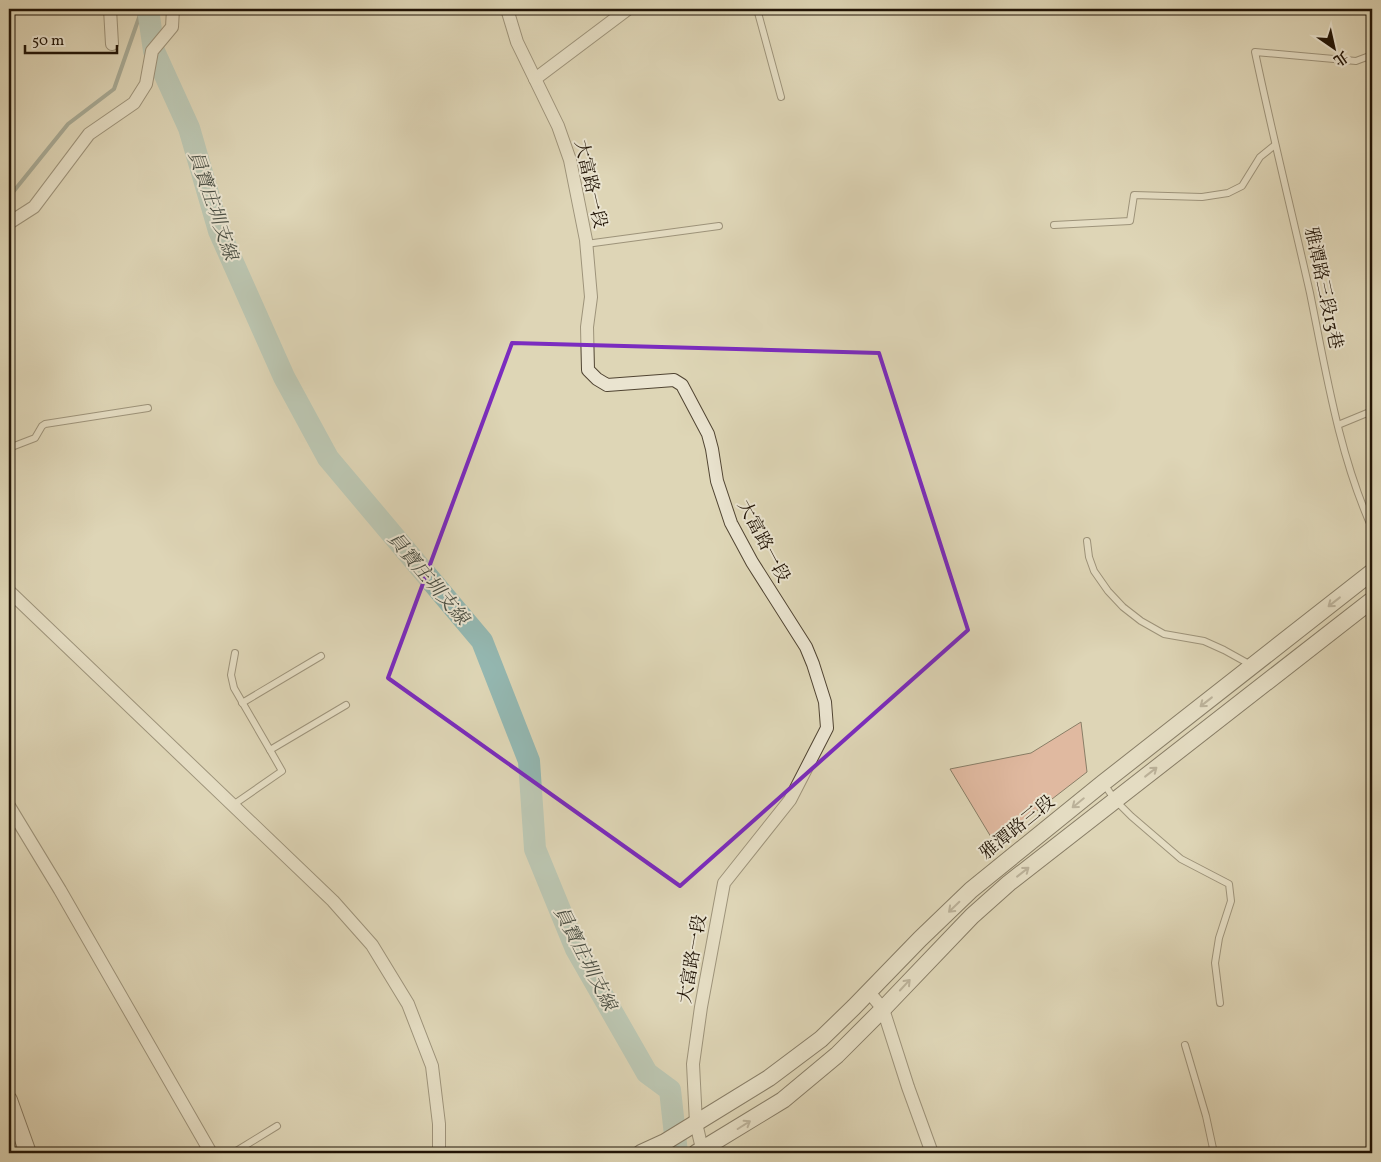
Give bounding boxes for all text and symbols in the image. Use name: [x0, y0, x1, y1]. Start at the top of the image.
scale bar: [25, 22, 118, 54]
north arrow: [1308, 22, 1358, 72]
text: 50 m: [32, 31, 64, 52]
text: 北: [1329, 46, 1352, 69]
street label: 大富路一段: [567, 138, 612, 231]
water label: 員寶庄圳支線: [181, 148, 244, 266]
street label: 雅潭路三段13巷: [1297, 225, 1348, 352]
street label: 大富路一段: [731, 496, 795, 587]
water label: 員寶庄圳支線: [381, 527, 475, 633]
one-way arrow: [1327, 597, 1341, 607]
one-way arrow: [1200, 697, 1213, 708]
one-way arrow: [1144, 767, 1157, 778]
street label: 雅潭路三段: [975, 790, 1061, 866]
one-way arrow: [1072, 797, 1085, 808]
one-way arrow: [1016, 867, 1029, 878]
one-way arrow: [947, 901, 960, 913]
water label: 員寶庄圳支線: [547, 902, 623, 1017]
street label: 大富路一段: [673, 913, 714, 1006]
one-way arrow: [899, 978, 911, 991]
one-way arrow: [736, 1119, 750, 1129]

